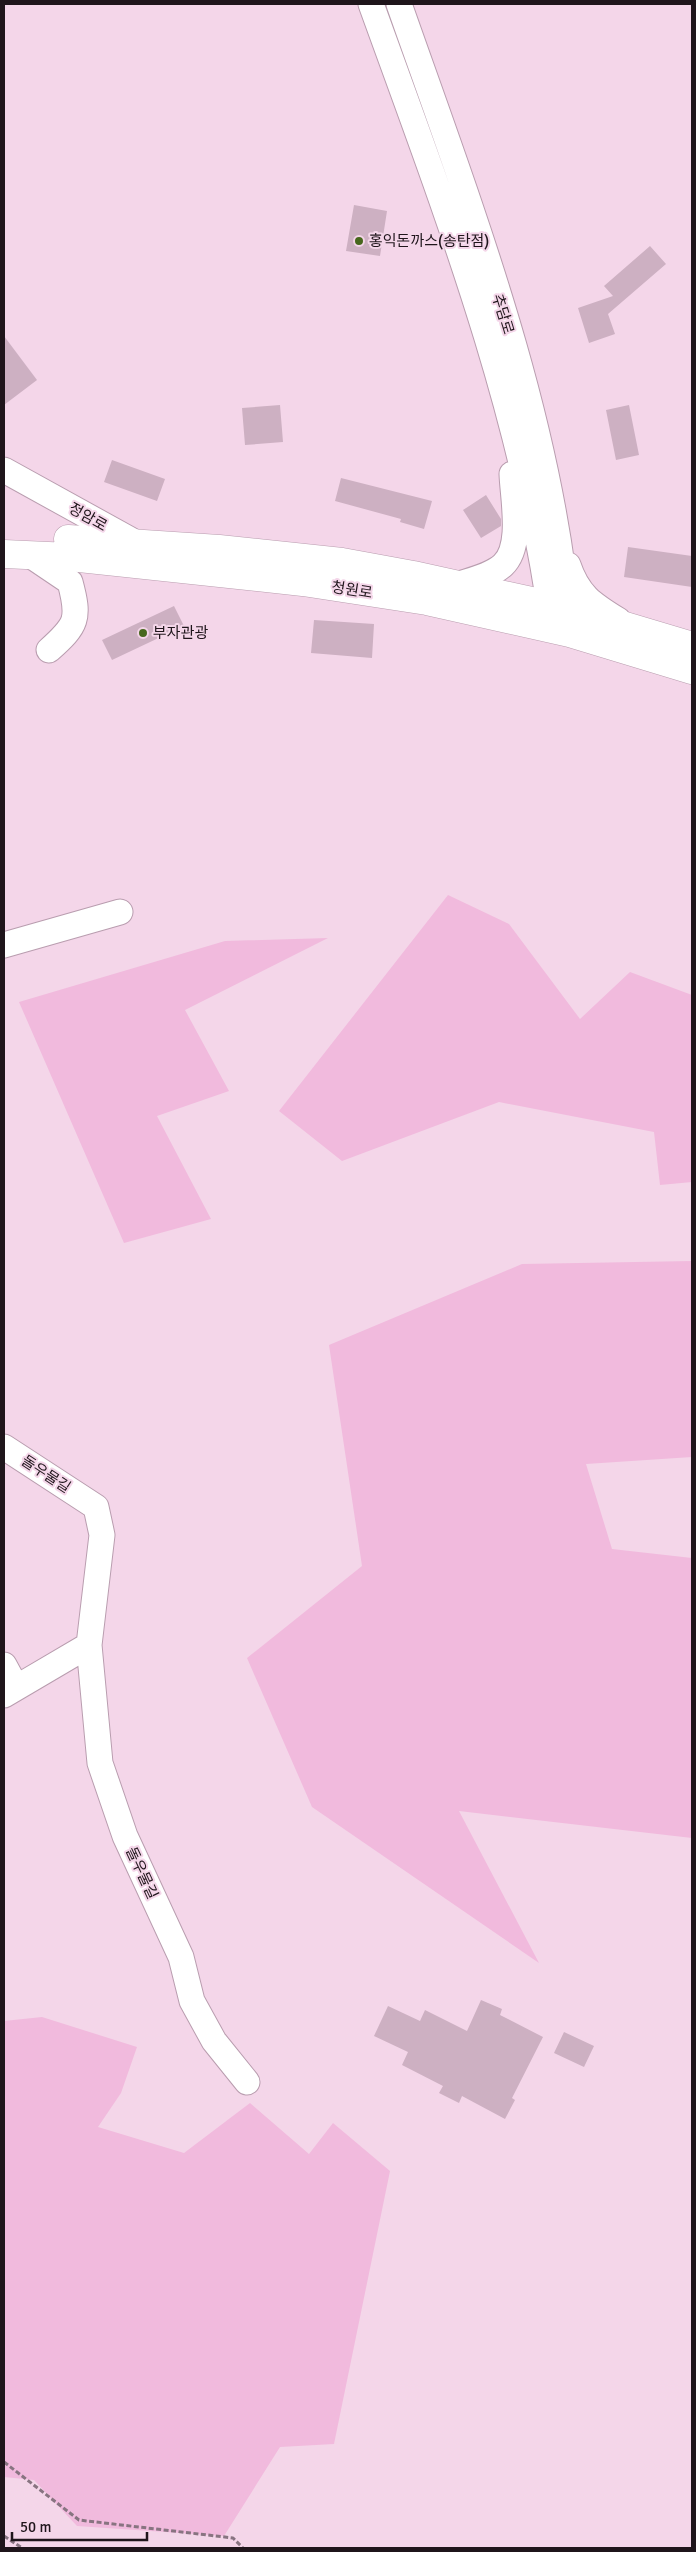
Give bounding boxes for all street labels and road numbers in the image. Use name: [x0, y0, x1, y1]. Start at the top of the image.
street label: 추담로: [488, 292, 518, 336]
street label: 정암로: [66, 499, 110, 535]
street label: 청원로: [330, 578, 374, 602]
street label: 돌우물길: [18, 1451, 74, 1497]
street label: 돌우물길: [122, 1844, 162, 1902]

